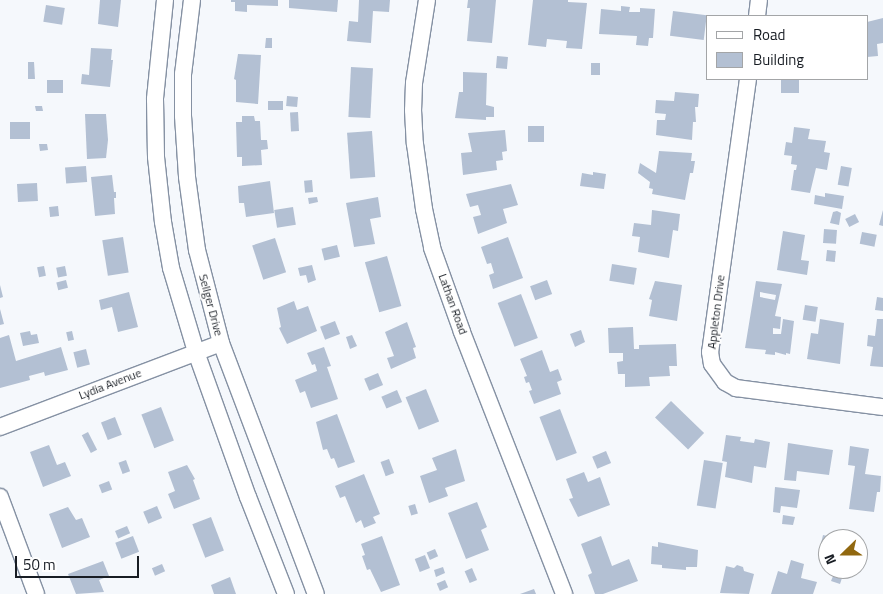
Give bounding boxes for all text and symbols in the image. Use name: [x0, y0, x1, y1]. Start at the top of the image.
legend: [706, 15, 868, 80]
text: Road: [753, 23, 785, 46]
text: Building: [753, 48, 804, 71]
street label: Lathan Road: [435, 272, 471, 336]
street label: Sellger Drive: [196, 273, 226, 337]
street label: Appleton Drive: [704, 274, 728, 350]
street label: Lydia Avenue: [77, 365, 143, 403]
north arrow: [818, 529, 868, 579]
scale bar: [18, 546, 141, 578]
text: N: [818, 551, 841, 568]
text: 50 m: [23, 553, 56, 576]

